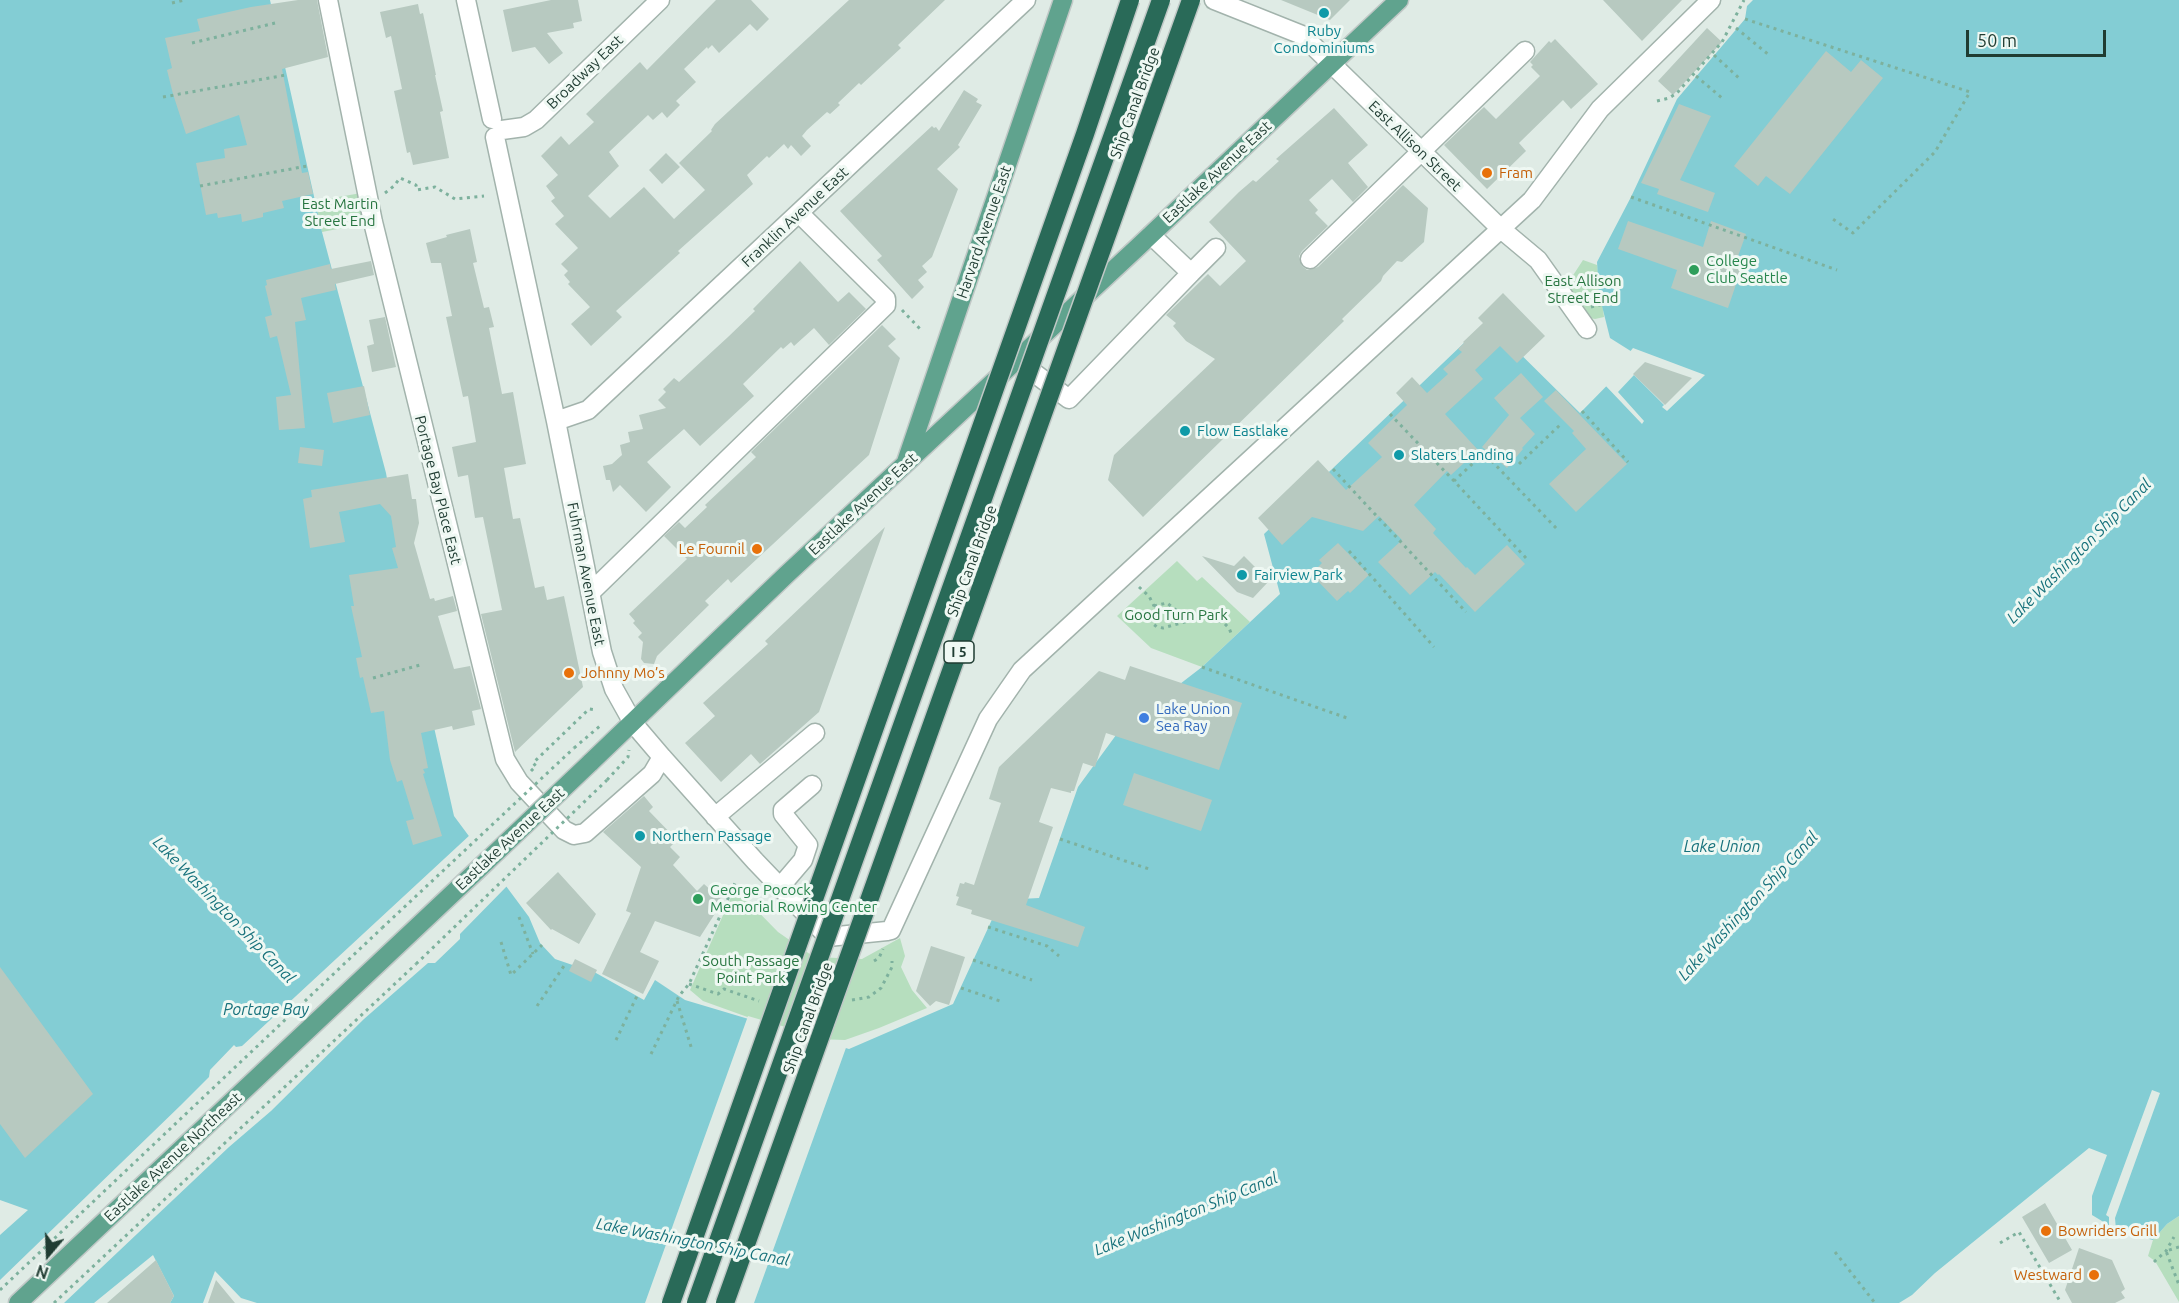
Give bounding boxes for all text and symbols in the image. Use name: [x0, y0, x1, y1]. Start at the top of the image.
marker: Ruby Condominiums: [1317, 6, 1331, 20]
scale bar: [1969, 18, 2108, 56]
place label: Ruby Condominiums: [1274, 22, 1374, 57]
text: 50 m: [1977, 30, 2017, 50]
street label: Broadway East: [543, 31, 627, 113]
street label: Ship Canal Bridge: [1106, 45, 1164, 161]
street label: East Allison Street: [1365, 97, 1465, 195]
street label: Eastlake Avenue East: [1159, 117, 1275, 227]
street label: Franklin Avenue East: [738, 163, 852, 271]
street label: Harvard Avenue East: [953, 163, 1015, 301]
place label: Fram: [1499, 164, 1533, 182]
marker: Fram: [1480, 166, 1494, 180]
park label: East Martin Street End: [302, 195, 378, 230]
place label: College Club Seattle: [1706, 252, 1788, 287]
marker: College Club Seattle: [1687, 263, 1701, 277]
park label: East Allison Street End: [1544, 272, 1622, 307]
street label: Portage Bay Place East: [411, 414, 465, 566]
place label: Flow Eastlake: [1197, 422, 1288, 440]
marker: Flow Eastlake: [1178, 424, 1192, 438]
place label: Slaters Landing: [1411, 446, 1514, 464]
marker: Slaters Landing: [1392, 448, 1406, 462]
street label: Eastlake Avenue East: [805, 449, 921, 559]
water label: Lake Washington Ship Canal: [2003, 475, 2155, 627]
street label: Fuhrman Avenue East: [563, 501, 609, 647]
street label: Ship Canal Bridge: [943, 503, 1001, 619]
place label: Le Fournil: [679, 540, 745, 558]
marker: Le Fournil: [750, 542, 764, 556]
place label: Fairview Park: [1254, 566, 1343, 584]
marker: Fairview Park: [1235, 568, 1249, 582]
park label: Good Turn Park: [1124, 606, 1228, 624]
road number: I 5: [944, 641, 974, 663]
place label: Johnny Mo’s: [581, 664, 665, 682]
marker: Johnny Mo’s: [562, 666, 576, 680]
place label: Lake Union Sea Ray: [1156, 700, 1230, 735]
marker: Lake Union Sea Ray: [1137, 711, 1151, 725]
street label: Eastlake Avenue East: [452, 784, 568, 894]
place label: Northern Passage: [652, 827, 772, 845]
water label: Lake Washington Ship Canal: [1674, 828, 1822, 984]
marker: Northern Passage: [633, 829, 647, 843]
water label: Lake Washington Ship Canal: [149, 833, 299, 987]
water label: Lake Union: [1684, 837, 1760, 857]
place label: George Pocock Memorial Rowing Center: [710, 881, 877, 916]
marker: George Pocock Memorial Rowing Center: [691, 892, 705, 906]
park label: South Passage Point Park: [702, 952, 800, 987]
street label: Ship Canal Bridge: [779, 960, 837, 1076]
water label: Portage Bay: [223, 1000, 309, 1020]
street label: Eastlake Avenue Northeast: [101, 1089, 245, 1225]
water label: Lake Washington Ship Canal: [1091, 1168, 1281, 1260]
water label: Lake Washington Ship Canal: [595, 1214, 791, 1270]
place label: Bowriders Grill: [2058, 1222, 2157, 1240]
marker: Bowriders Grill: [2039, 1224, 2053, 1238]
north arrow: [18, 1225, 78, 1285]
text: N: [34, 1262, 51, 1282]
place label: Westward: [2014, 1266, 2082, 1284]
marker: Westward: [2087, 1268, 2101, 1282]

